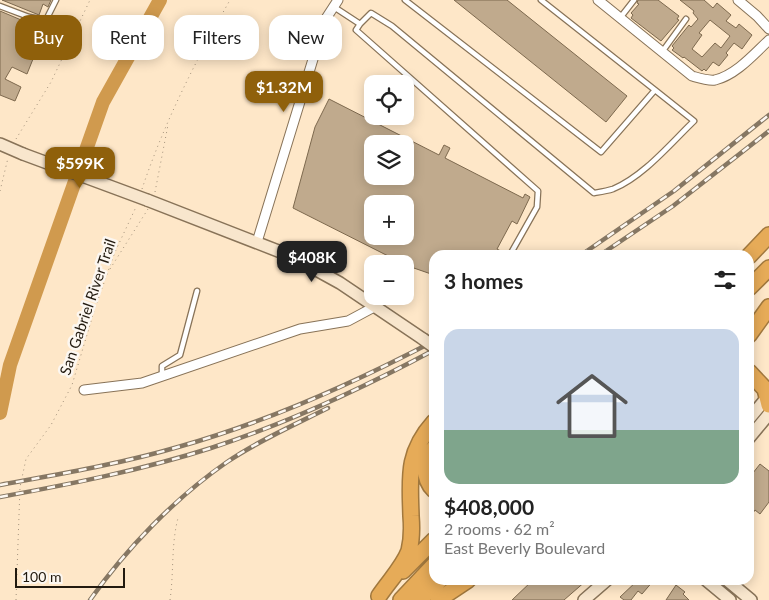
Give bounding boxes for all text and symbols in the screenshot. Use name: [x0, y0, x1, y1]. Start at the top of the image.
chip: Buy: [15, 15, 82, 60]
chip: Rent: [92, 15, 164, 60]
chip: Filters: [174, 15, 259, 60]
chip: New: [269, 15, 342, 60]
pin: $1.32M: [243, 70, 325, 113]
map controls: [364, 75, 414, 305]
button: locate: [364, 75, 414, 125]
text: $1.32M: [256, 77, 312, 96]
button: layers: [364, 135, 414, 185]
pin: $599K: [45, 146, 115, 189]
text: $599K: [56, 153, 104, 172]
button: +: [364, 195, 414, 245]
street label: San Gabriel River Trail: [55, 236, 119, 377]
pin: $408K: [277, 240, 347, 283]
text: $408K: [288, 247, 336, 266]
button: −: [364, 255, 414, 305]
icon: filters: [711, 266, 739, 294]
text: 3 homes: [444, 268, 523, 293]
icon: home: [547, 361, 637, 451]
text: $408,000: [444, 494, 534, 519]
text: 2 rooms · 62 m²: [444, 519, 555, 538]
text: East Beverly Boulevard: [444, 538, 605, 557]
scale bar: [15, 565, 125, 588]
text: 100 m: [22, 568, 61, 585]

